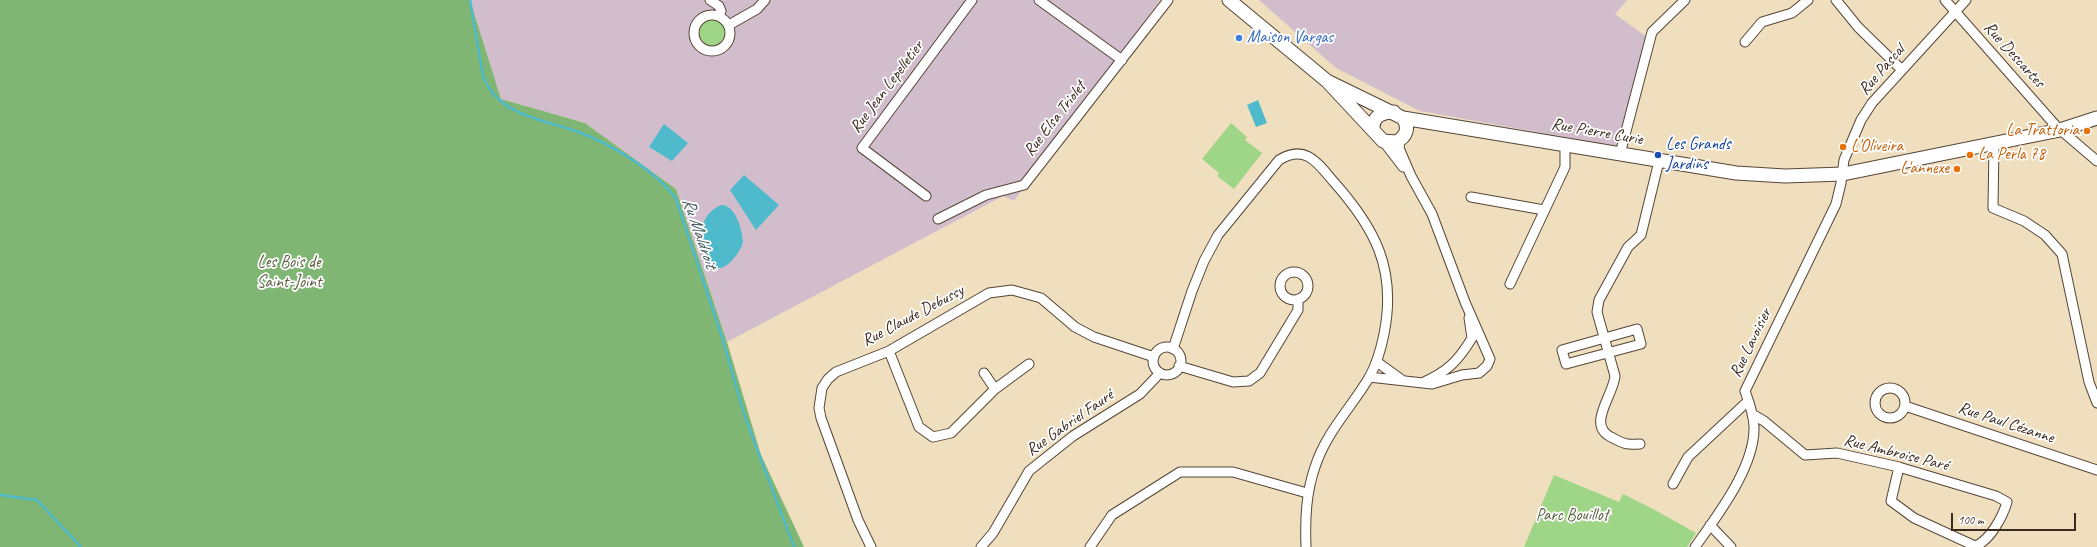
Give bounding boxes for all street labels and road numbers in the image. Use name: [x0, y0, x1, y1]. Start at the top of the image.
street label: Rue Descartes: [1979, 18, 2049, 92]
street label: Rue Jean Lepelletier: [846, 37, 928, 137]
street label: Rue Pascal: [1854, 40, 1910, 100]
street label: Rue Elsa Triolet: [1019, 77, 1091, 161]
street label: Rue Pierre Curie: [1550, 114, 1644, 150]
street label: Rue Claude Debussy: [859, 281, 967, 351]
street label: Rue Lavoisier: [1726, 305, 1776, 381]
street label: Rue Gabriel Fauré: [1022, 385, 1118, 461]
street label: Rue Paul Cézanne: [1955, 398, 2057, 448]
street label: Rue Ambroise Paré: [1842, 430, 1950, 476]

